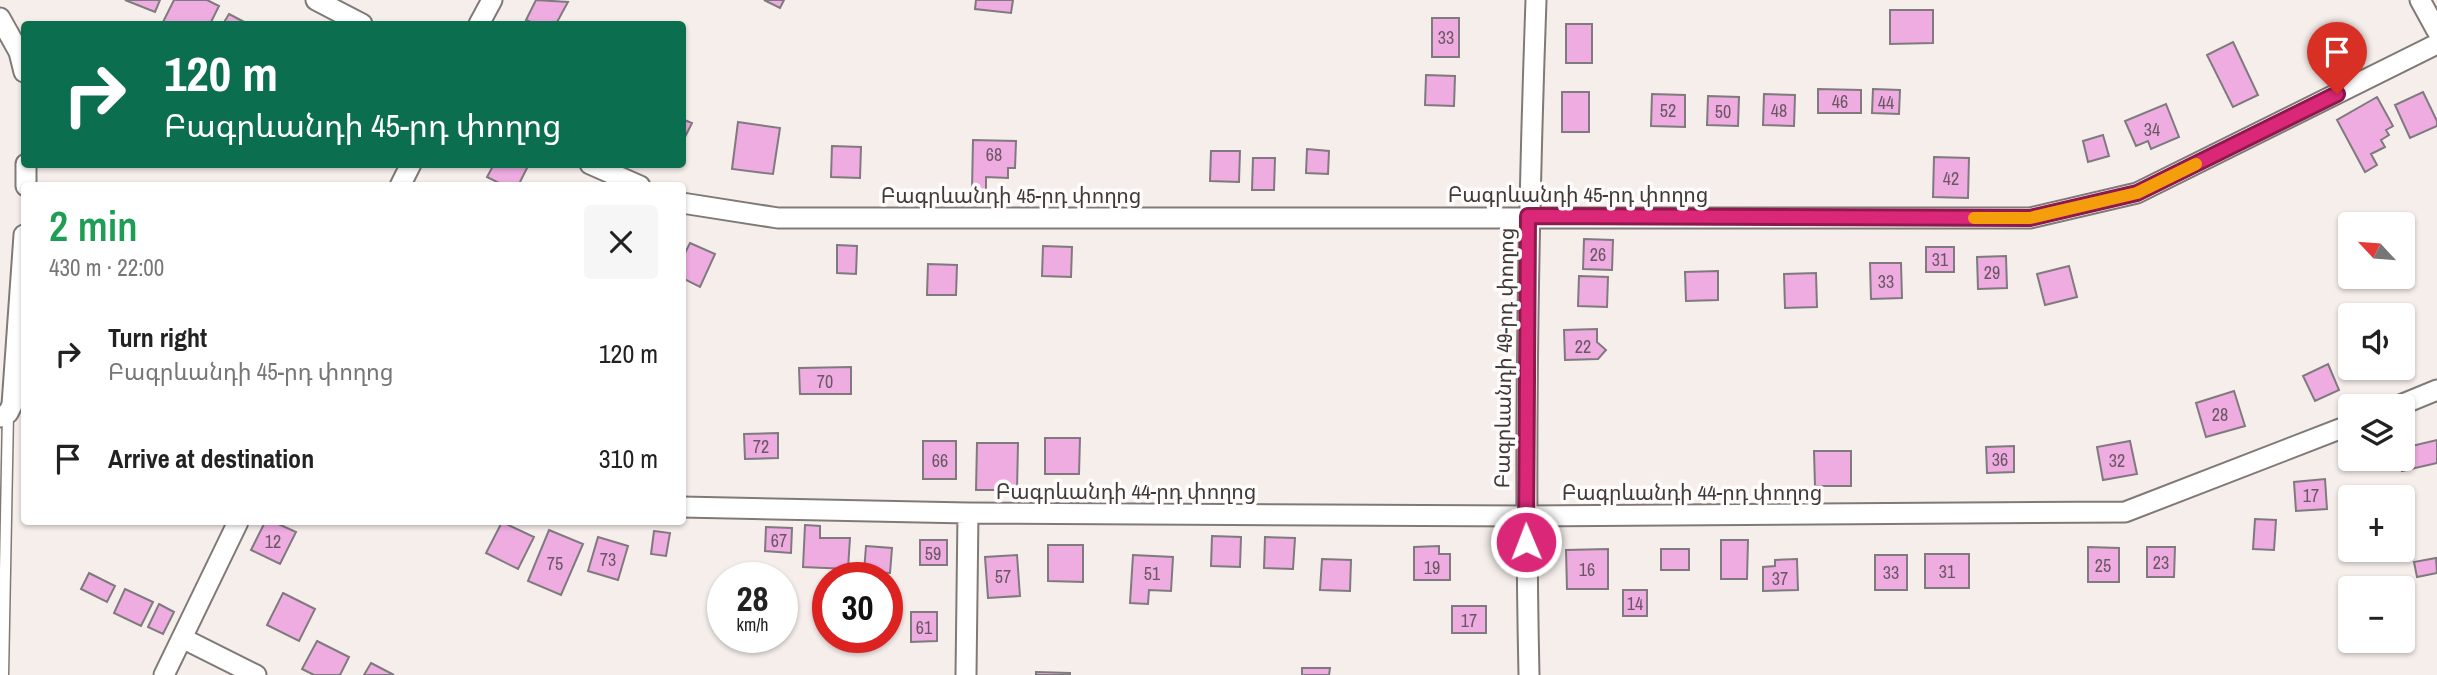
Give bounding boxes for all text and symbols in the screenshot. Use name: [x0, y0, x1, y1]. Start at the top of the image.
pin: [2307, 22, 2367, 94]
house number: 33: [1438, 25, 1454, 50]
icon: arrive: [2318, 33, 2356, 71]
text: 120 m: [164, 40, 278, 106]
icon: right: [49, 49, 140, 140]
house number: 46: [1832, 89, 1848, 114]
house number: 44: [1878, 90, 1894, 115]
house number: 52: [1660, 98, 1676, 123]
house number: 48: [1771, 98, 1787, 123]
house number: 50: [1715, 99, 1731, 124]
text: Բագրևանդի 45-րդ փողոց: [164, 104, 561, 147]
house number: 34: [2144, 117, 2160, 142]
house number: 68: [986, 142, 1002, 167]
house number: 42: [1943, 166, 1959, 191]
street label: Բագրևանդի 45-րդ փողոց: [1448, 180, 1708, 209]
street label: Բագրևանդի 45-րդ փողոց: [881, 181, 1141, 210]
text: 2 min: [49, 198, 138, 254]
button: close: [584, 205, 658, 279]
north arrow: [2338, 212, 2415, 289]
map controls: [2338, 212, 2415, 653]
street label: Բագրևանդի 49-րդ փողոց: [1487, 227, 1521, 489]
house number: 26: [1590, 242, 1606, 267]
house number: 31: [1932, 247, 1949, 272]
text: 430 m · 22:00: [49, 252, 164, 283]
house number: 29: [1984, 260, 2000, 285]
house number: 33: [1878, 269, 1894, 294]
button: sound: [2338, 303, 2415, 380]
text: Turn right: [108, 320, 207, 355]
house number: 22: [1575, 334, 1591, 359]
icon: right: [49, 335, 87, 373]
text: 120 m: [599, 336, 658, 371]
text: Բագրևանդի 45-րդ փողոց: [108, 356, 394, 387]
house number: 70: [817, 369, 833, 394]
button: layers: [2338, 394, 2415, 471]
house number: 28: [2212, 402, 2228, 427]
house number: 72: [753, 434, 769, 459]
icon: arrive: [49, 440, 87, 478]
text: Arrive at destination: [108, 441, 314, 476]
text: 310 m: [599, 441, 658, 476]
house number: 36: [1992, 447, 2008, 472]
house number: 66: [932, 448, 948, 473]
house number: 32: [2109, 448, 2125, 473]
street label: Բագրևանդի 44-րդ փողոց: [996, 477, 1256, 506]
street label: Բագրևանդի 44-րդ փողոց: [1562, 478, 1822, 507]
house number: 17: [2303, 483, 2319, 508]
button: +: [2338, 485, 2415, 562]
position arrow: [1489, 505, 1563, 579]
house number: 67: [771, 528, 787, 553]
house number: 12: [265, 529, 281, 554]
house number: 59: [925, 541, 941, 566]
house number: 73: [600, 547, 616, 572]
house number: 23: [2153, 550, 2169, 575]
house number: 75: [547, 551, 563, 576]
house number: 25: [2095, 553, 2111, 578]
house number: 19: [1424, 555, 1440, 580]
house number: 16: [1579, 557, 1595, 582]
house number: 31: [1939, 559, 1956, 584]
house number: 33: [1883, 560, 1899, 585]
house number: 51: [1144, 561, 1161, 586]
speed limit sign: 30: [812, 562, 903, 653]
house number: 57: [995, 564, 1011, 589]
house number: 37: [1772, 566, 1788, 591]
text: 28: [737, 575, 768, 622]
button: −: [2338, 576, 2415, 653]
house number: 14: [1627, 591, 1643, 616]
house number: 17: [1461, 608, 1477, 633]
text: km/h: [737, 612, 769, 637]
house number: 61: [916, 615, 933, 640]

